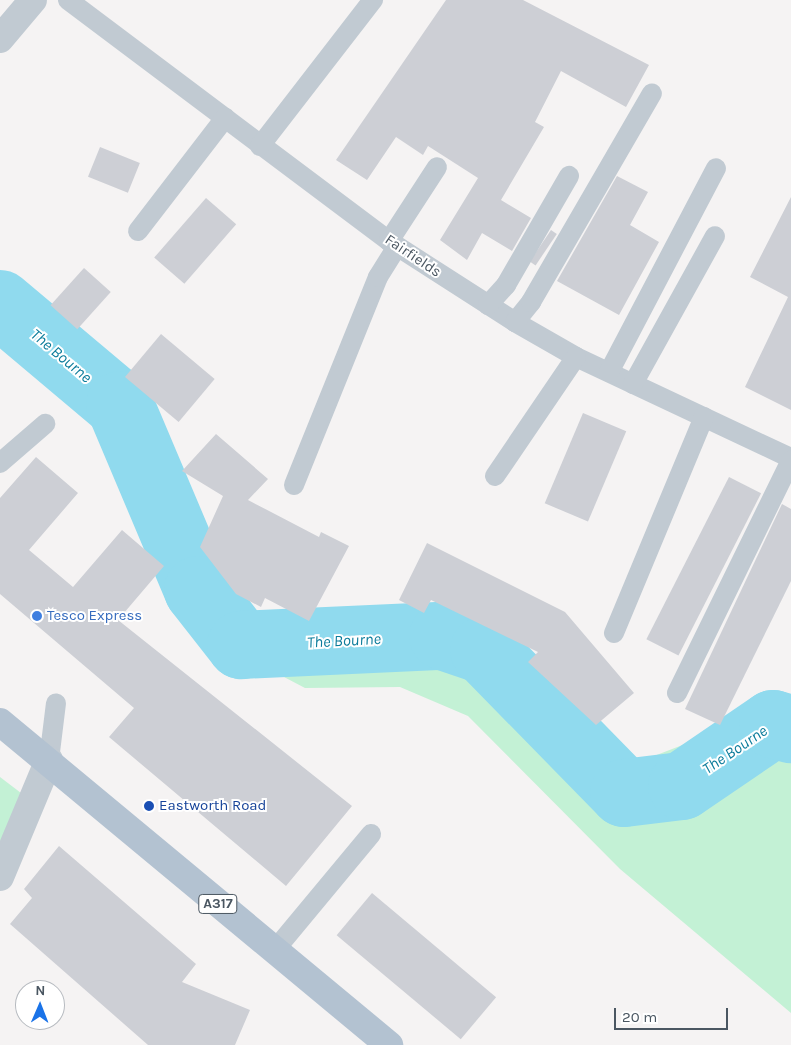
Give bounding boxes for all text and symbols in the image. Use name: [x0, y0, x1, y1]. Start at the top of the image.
street label: Fairfields: [381, 231, 445, 281]
water label: The Bourne: [27, 325, 95, 387]
place label: Tesco Express: [47, 607, 142, 625]
marker: Tesco Express: [31, 610, 43, 622]
water label: The Bourne: [307, 629, 381, 653]
water label: The Bourne: [699, 721, 771, 779]
place label: Eastworth Road: [159, 797, 266, 815]
marker: Eastworth Road: [143, 800, 155, 812]
road number: A317: [198, 892, 238, 916]
north arrow: [15, 980, 65, 1030]
text: N: [35, 982, 45, 999]
scale bar: [616, 998, 730, 1030]
text: 20 m: [622, 1008, 657, 1026]

